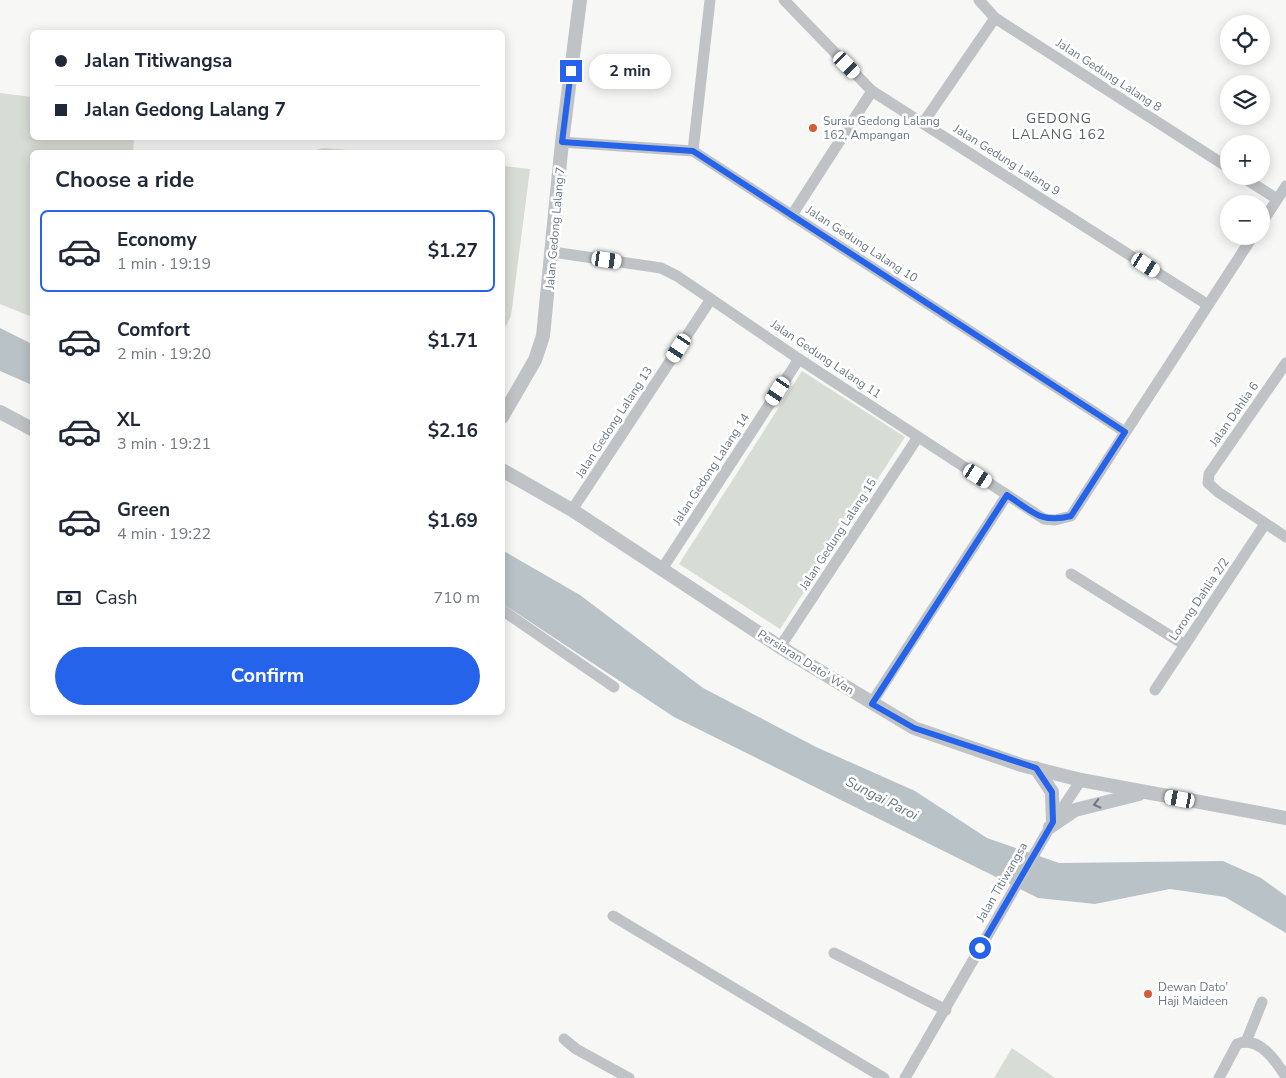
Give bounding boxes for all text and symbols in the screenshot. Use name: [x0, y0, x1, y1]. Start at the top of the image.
map controls: [1220, 15, 1270, 245]
button: locate: [1220, 15, 1270, 65]
street label: Jalan Gedung Lalang 8: [1052, 34, 1165, 115]
text: Jalan Titiwangsa: [85, 48, 232, 74]
car: [831, 49, 862, 81]
callout: 2 min: [588, 54, 671, 88]
route end: [560, 60, 582, 82]
text: 2 min: [609, 60, 651, 82]
button: layers: [1220, 75, 1270, 125]
text: Jalan Gedong Lalang 7: [85, 97, 286, 123]
district label: GEDONG LALANG 162: [1012, 109, 1106, 144]
place label: Surau Gedong Lalang 162, Ampangan: [823, 113, 940, 143]
street label: Jalan Gedung Lalang 9: [950, 120, 1063, 199]
marker: Surau Gedong Lalang 162, Ampangan: [807, 122, 819, 134]
button: +: [1220, 135, 1270, 185]
text: Choose a ride: [55, 165, 194, 195]
street label: Jalan Gedong Lalang 7: [542, 166, 568, 291]
button: −: [1220, 195, 1270, 245]
street label: Jalan Gedung Lalang 10: [802, 201, 921, 286]
text: Economy: [117, 227, 197, 253]
icon: car: [57, 229, 102, 274]
text: $1.27: [428, 238, 478, 264]
car: [591, 250, 622, 270]
car: [1129, 251, 1162, 279]
text: 1 min · 19:19: [117, 253, 211, 275]
street label: Jalan Gedung Lalang 11: [767, 315, 884, 402]
text: Comfort: [117, 317, 190, 343]
icon: car: [57, 319, 102, 364]
text: $1.71: [428, 328, 478, 354]
car: [664, 331, 693, 365]
text: 2 min · 19:20: [117, 343, 211, 365]
street label: Jalan Gedong Lalang 13: [571, 363, 656, 482]
car: [763, 374, 792, 408]
street label: Jalan Dahlia 6: [1205, 379, 1262, 450]
text: XL: [117, 407, 140, 433]
icon: car: [57, 409, 102, 454]
street label: Jalan Gedong Lalang 14: [668, 410, 753, 529]
text: $2.16: [428, 418, 478, 444]
text: 3 min · 19:21: [117, 433, 211, 455]
car: [961, 462, 994, 490]
street label: Jalan Gedung Lalang 15: [795, 475, 880, 594]
text: Green: [117, 497, 170, 523]
icon: car: [57, 499, 102, 544]
text: $1.69: [428, 508, 478, 534]
text: 4 min · 19:22: [117, 523, 211, 545]
street label: Lorong Dahlia 2/2: [1165, 554, 1233, 644]
icon: cash: [55, 584, 83, 612]
text: Cash: [95, 585, 137, 611]
text: 710 m: [433, 587, 480, 609]
street label: Persiaran Dato' Wan: [755, 626, 857, 698]
button: Confirm: [55, 647, 480, 705]
water label: Sungai Paroi: [842, 772, 922, 825]
car: [1163, 789, 1196, 809]
one-way arrow: [1092, 798, 1101, 809]
street label: Jalan Titiwangsa: [972, 839, 1031, 926]
route start: [969, 937, 991, 959]
place label: Dewan Dato' Haji Maideen: [1158, 979, 1228, 1009]
marker: Dewan Dato' Haji Maideen: [1142, 988, 1154, 1000]

